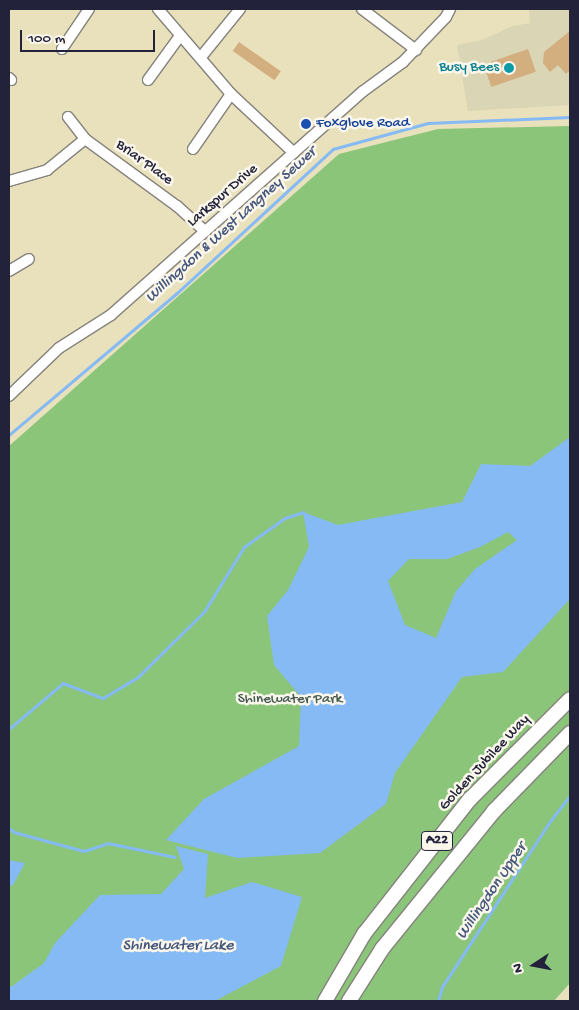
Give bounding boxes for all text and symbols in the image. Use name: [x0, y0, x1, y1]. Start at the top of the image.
scale bar: [22, 20, 158, 52]
text: 100 m: [28, 30, 65, 48]
place label: Busy Bees: [439, 59, 499, 77]
marker: Busy Bees: [503, 62, 515, 74]
place label: Foxglove Road: [316, 115, 410, 133]
marker: Foxglove Road: [300, 118, 312, 130]
street label: Briar Place: [112, 136, 176, 190]
water label: Willingdon & West Langney Sewer: [143, 144, 321, 308]
street label: Larkspur Drive: [184, 161, 262, 231]
park label: Shinewater Park: [238, 691, 342, 709]
street label: Golden Jubilee Way: [436, 711, 534, 815]
road number: A22: [421, 829, 453, 852]
water label: Willingdon Upper: [454, 840, 532, 944]
water label: Shinewater Lake: [122, 937, 234, 957]
north arrow: [509, 940, 559, 990]
text: N: [510, 962, 528, 974]

